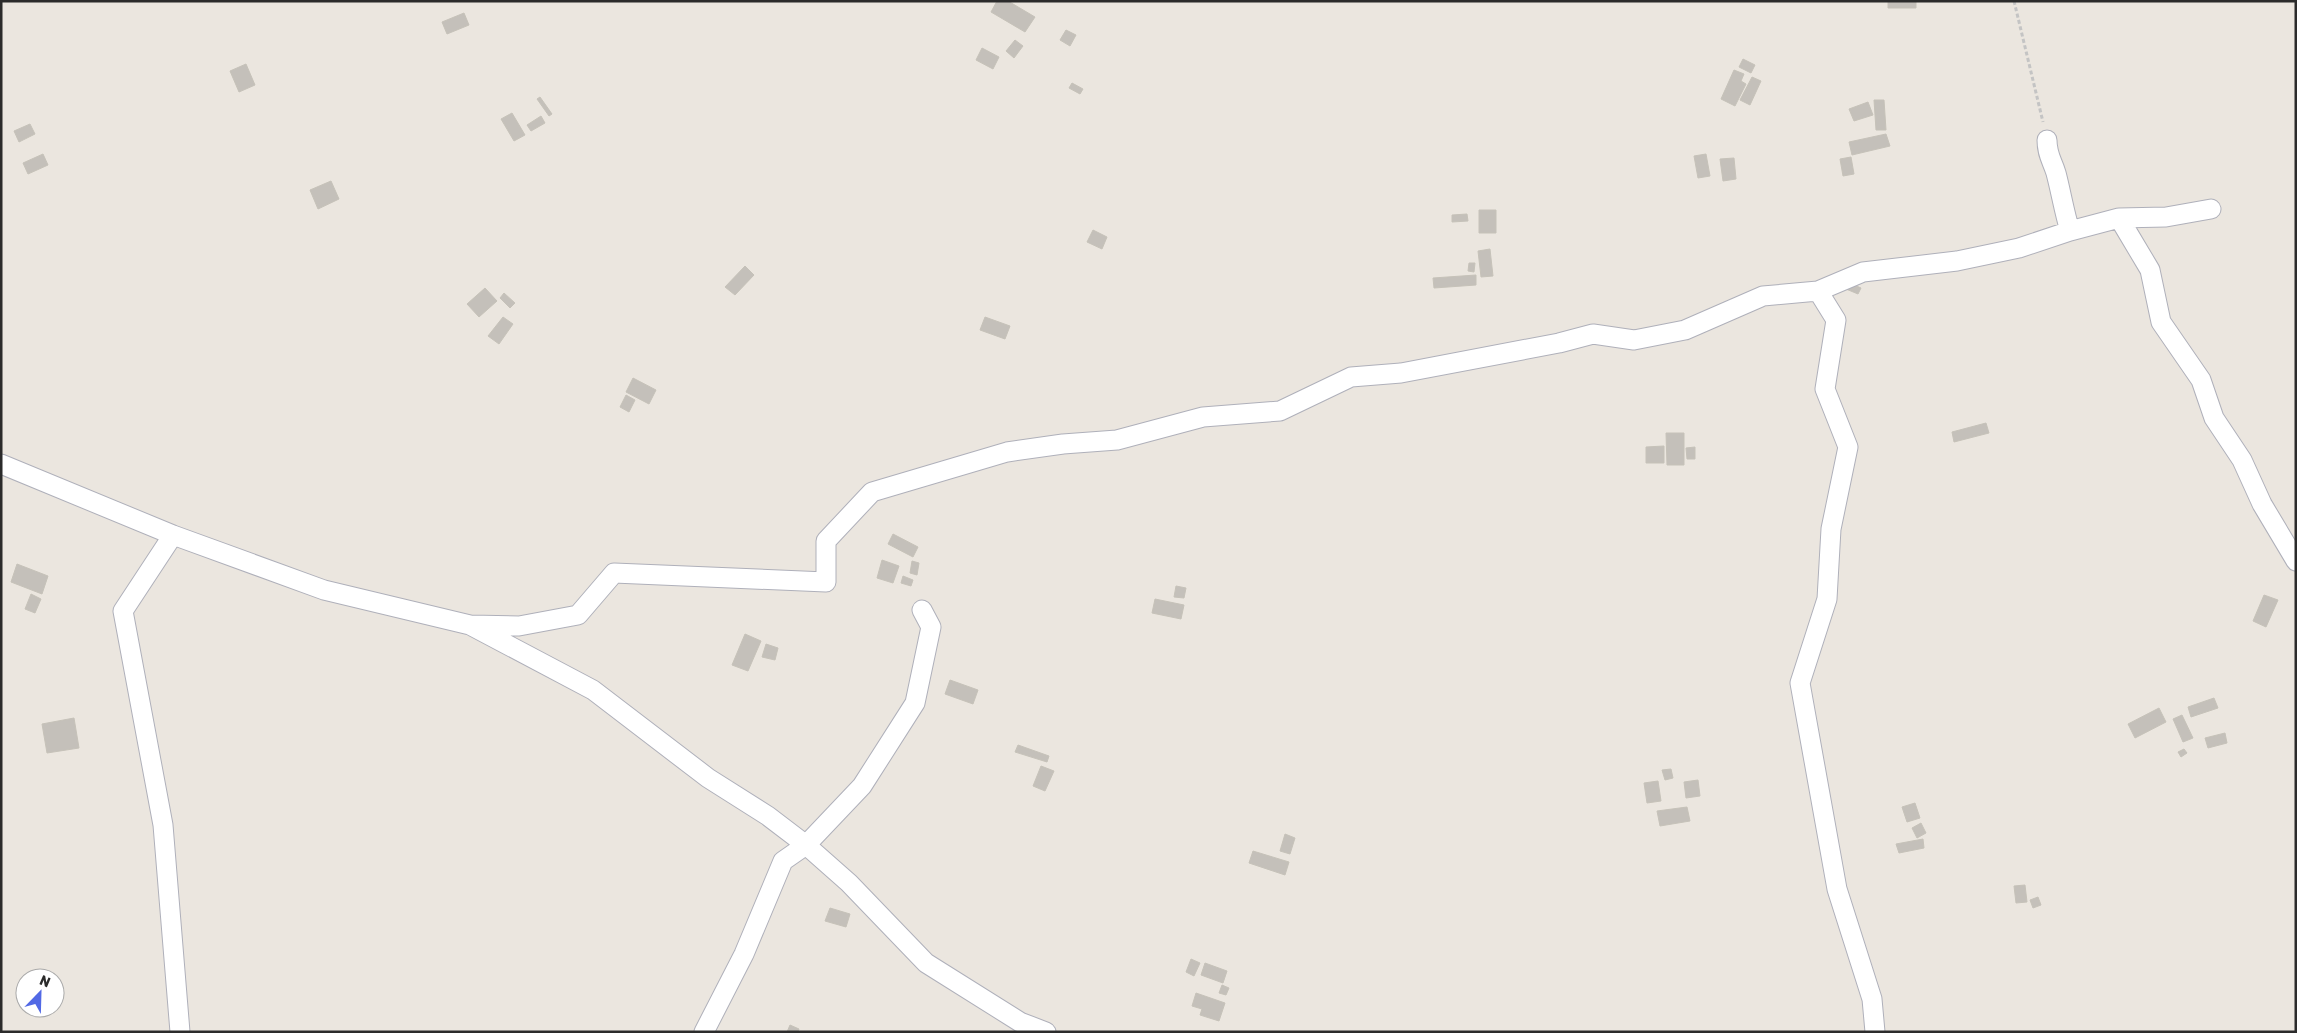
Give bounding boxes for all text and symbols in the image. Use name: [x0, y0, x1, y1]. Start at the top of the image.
north arrow: [15, 968, 65, 1018]
text: N: [37, 972, 53, 991]

